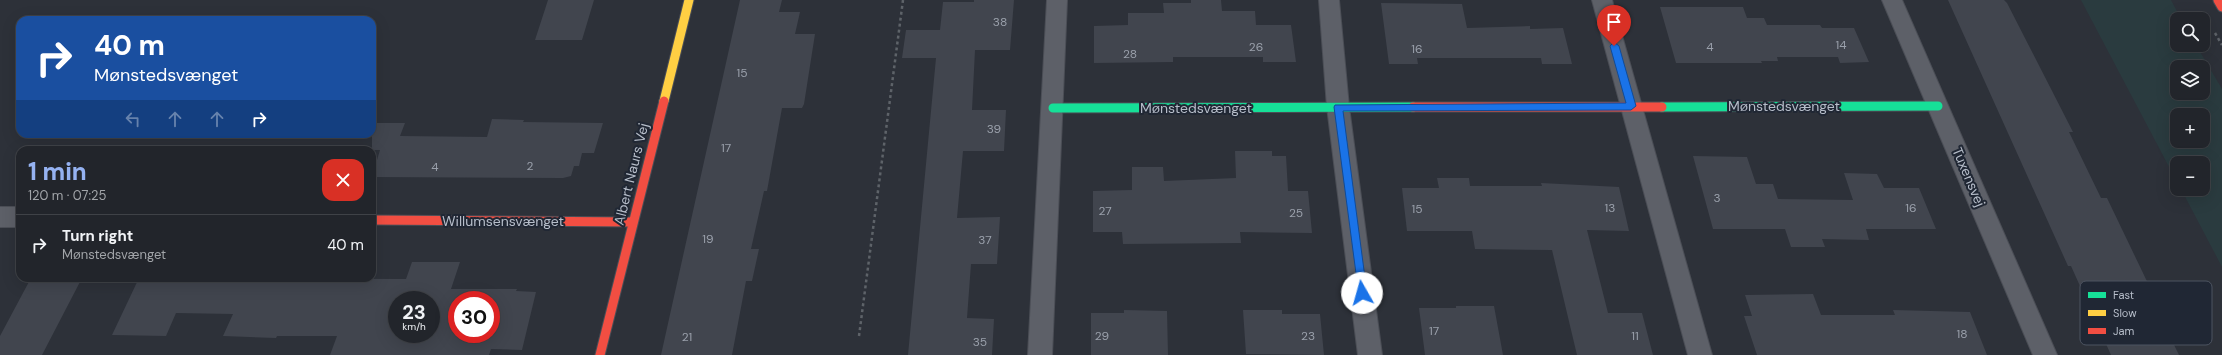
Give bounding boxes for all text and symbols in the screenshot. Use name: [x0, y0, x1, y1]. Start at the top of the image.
pin: [1597, 5, 1631, 46]
icon: arrive: [1603, 11, 1625, 33]
map controls: [2170, 12, 2210, 196]
button: search: [2170, 12, 2210, 52]
house number: 38: [993, 14, 1007, 30]
text: 40 m: [94, 27, 165, 64]
icon: right: [28, 32, 80, 84]
house number: 14: [1835, 37, 1847, 53]
house number: 26: [1249, 39, 1263, 55]
house number: 4: [1706, 39, 1714, 55]
house number: 16: [1411, 41, 1423, 57]
house number: 28: [1123, 46, 1137, 62]
button: layers: [2170, 60, 2210, 100]
text: Mønstedsvænget: [94, 63, 238, 87]
house number: 15: [736, 65, 748, 81]
street label: Mønstedsvænget: [1728, 97, 1840, 115]
street label: Mønstedsvænget: [1140, 99, 1252, 117]
icon: left: [122, 108, 144, 130]
icon: ahead: [164, 108, 186, 130]
icon: ahead: [206, 108, 228, 130]
icon: right: [248, 108, 270, 130]
button: +: [2170, 108, 2210, 148]
street label: Albert Naurs Vej: [610, 121, 652, 227]
house number: 39: [987, 121, 1001, 137]
house number: 17: [721, 140, 731, 156]
street label: Tuxensvej: [1948, 145, 1990, 209]
text: 1 min: [28, 156, 87, 187]
button: −: [2170, 156, 2210, 196]
house number: 2: [527, 158, 534, 174]
button: close: [322, 159, 364, 201]
house number: 4: [431, 159, 439, 175]
text: 120 m · 07:25: [28, 187, 107, 204]
house number: 3: [1713, 190, 1721, 206]
house number: 13: [1605, 200, 1615, 216]
house number: 16: [1905, 200, 1917, 216]
house number: 15: [1411, 201, 1423, 217]
house number: 27: [1098, 203, 1112, 219]
house number: 25: [1289, 205, 1303, 221]
street label: Willumsensvænget: [442, 212, 564, 230]
text: Turn right: [62, 226, 133, 246]
house number: 19: [702, 231, 714, 247]
house number: 37: [978, 232, 992, 248]
icon: right: [28, 234, 50, 256]
text: 40 m: [327, 235, 364, 255]
text: Mønstedsvænget: [62, 246, 166, 263]
position arrow: [1341, 272, 1383, 314]
legend: [2080, 281, 2212, 345]
text: Fast: [2113, 288, 2134, 302]
speed limit sign: 30: [448, 291, 500, 343]
text: 23: [402, 299, 426, 325]
text: Slow: [2113, 306, 2137, 320]
text: km/h: [402, 320, 426, 333]
house number: 17: [1429, 323, 1439, 339]
text: Jam: [2113, 324, 2134, 338]
house number: 18: [1956, 326, 1968, 342]
house number: 29: [1095, 328, 1109, 344]
house number: 23: [1301, 328, 1315, 344]
house number: 11: [1631, 328, 1639, 344]
house number: 21: [682, 329, 692, 345]
house number: 35: [973, 334, 987, 350]

